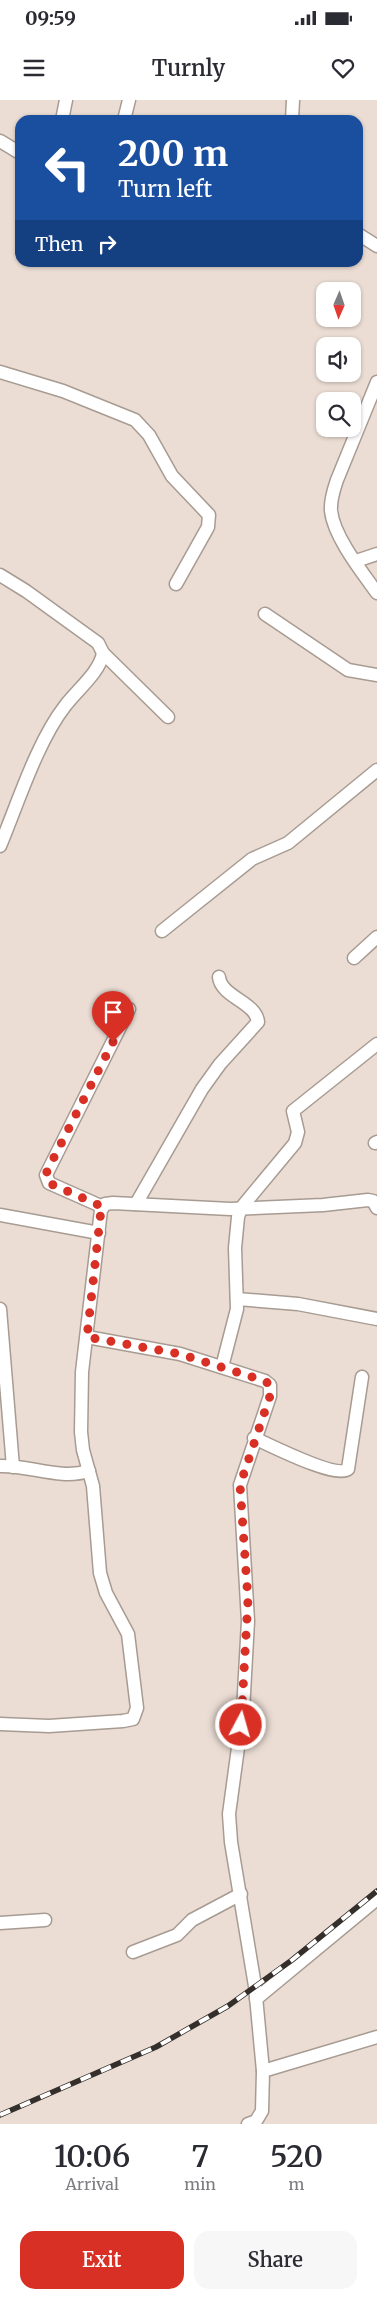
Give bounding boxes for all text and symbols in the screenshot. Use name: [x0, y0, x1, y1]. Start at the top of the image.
text: 09:59: [25, 6, 76, 30]
icon: menu: [20, 54, 48, 82]
text: Turnly: [152, 54, 225, 82]
icon: heart: [329, 54, 357, 82]
text: 200 m: [118, 132, 228, 176]
icon: left: [35, 135, 100, 200]
text: Turn left: [118, 175, 212, 203]
icon: right: [93, 230, 121, 258]
text: Then: [35, 232, 83, 256]
north arrow: [316, 282, 361, 328]
map controls: [316, 282, 361, 437]
button: sound: [316, 337, 361, 382]
button: search: [316, 392, 361, 437]
pin: [92, 991, 134, 1042]
icon: arrive: [99, 998, 127, 1026]
position arrow: [214, 1698, 266, 1750]
text: 10:06: [54, 2137, 130, 2175]
text: 7: [191, 2137, 209, 2175]
text: 520: [270, 2137, 323, 2175]
text: Arrival: [65, 2174, 119, 2194]
text: min: [184, 2174, 216, 2194]
text: m: [289, 2174, 304, 2194]
button: Exit: [20, 2231, 184, 2289]
button: Share: [194, 2231, 357, 2289]

